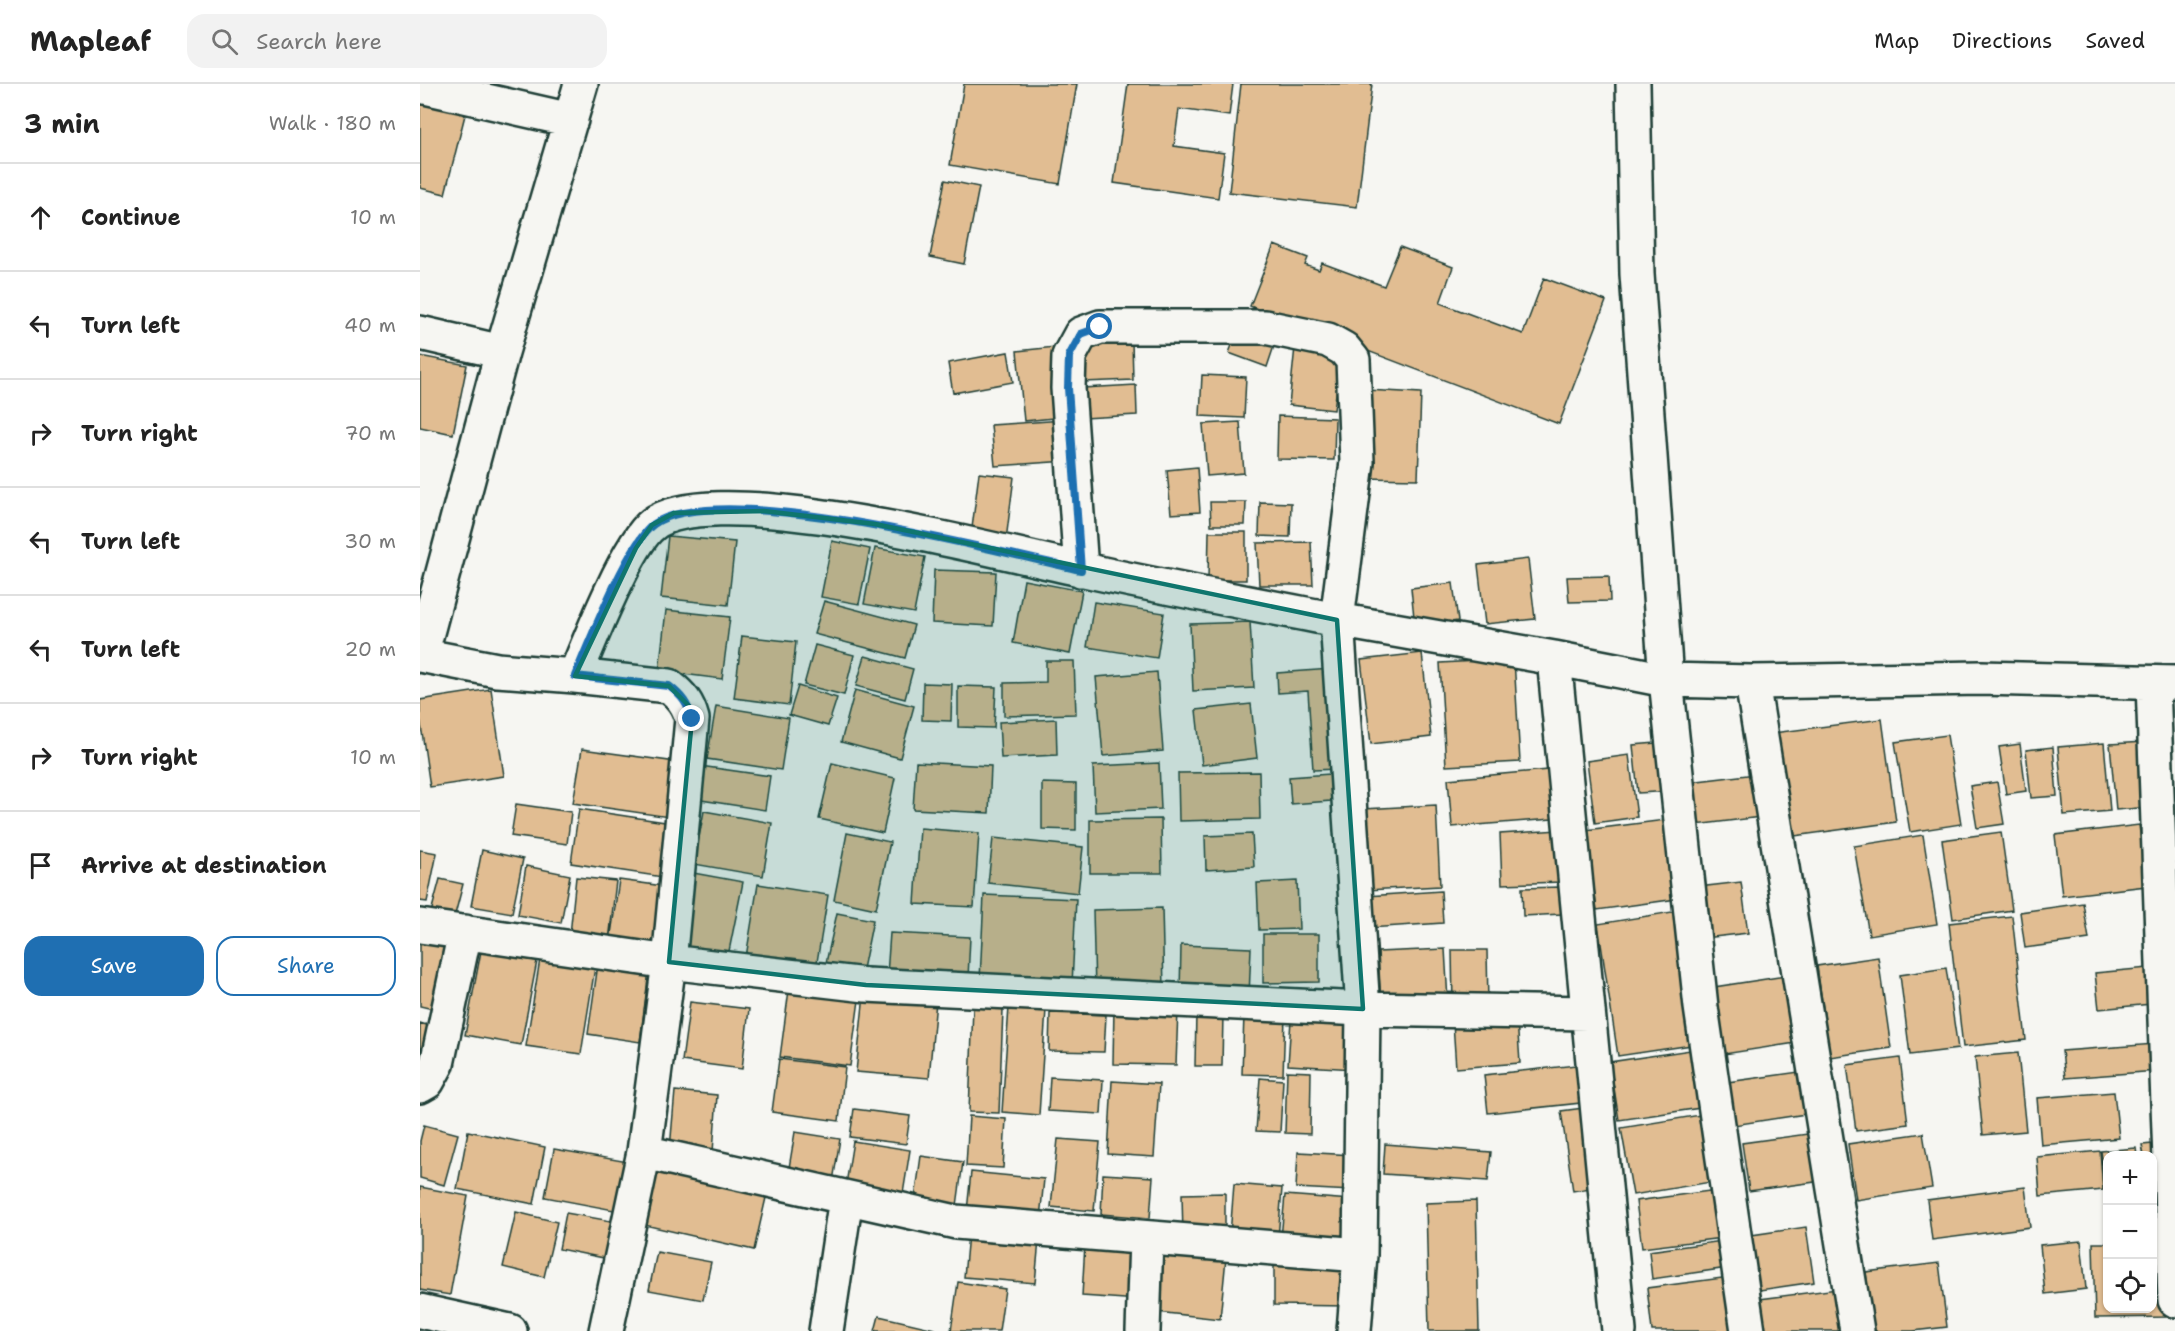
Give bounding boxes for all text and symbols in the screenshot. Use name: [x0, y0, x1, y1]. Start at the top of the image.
search box: [187, 14, 607, 68]
text: Mapleaf: [30, 22, 151, 60]
icon: search: [208, 25, 241, 58]
text: Search here: [256, 27, 382, 56]
text: Map: [1874, 27, 1919, 55]
text: Directions: [1952, 27, 2052, 55]
text: Saved: [2085, 27, 2145, 55]
text: 3 min: [24, 106, 100, 141]
text: Walk · 180 m: [269, 110, 396, 136]
icon: ahead: [24, 201, 57, 234]
text: Continue: [81, 203, 181, 232]
text: 10 m: [350, 204, 396, 230]
icon: left: [24, 309, 57, 342]
text: Turn left: [81, 311, 180, 340]
text: 40 m: [344, 312, 396, 338]
route start: [1086, 313, 1112, 339]
icon: right: [24, 417, 57, 450]
text: Turn right: [81, 419, 198, 448]
text: 70 m: [344, 420, 396, 446]
icon: left: [24, 525, 57, 558]
text: Turn left: [81, 527, 180, 556]
text: 30 m: [344, 528, 396, 554]
icon: left: [24, 633, 57, 666]
text: Turn left: [81, 635, 180, 664]
text: 20 m: [345, 636, 396, 662]
route end: [678, 705, 704, 731]
icon: right: [24, 741, 57, 774]
text: Turn right: [81, 743, 198, 772]
text: 10 m: [350, 744, 396, 770]
icon: arrive: [24, 849, 57, 882]
text: Arrive at destination: [81, 851, 327, 880]
button: Save: [24, 936, 204, 996]
button: Share: [216, 936, 396, 996]
map controls: [2103, 1151, 2157, 1313]
button: +: [2103, 1151, 2157, 1205]
button: −: [2103, 1205, 2157, 1259]
button: locate: [2103, 1259, 2157, 1313]

